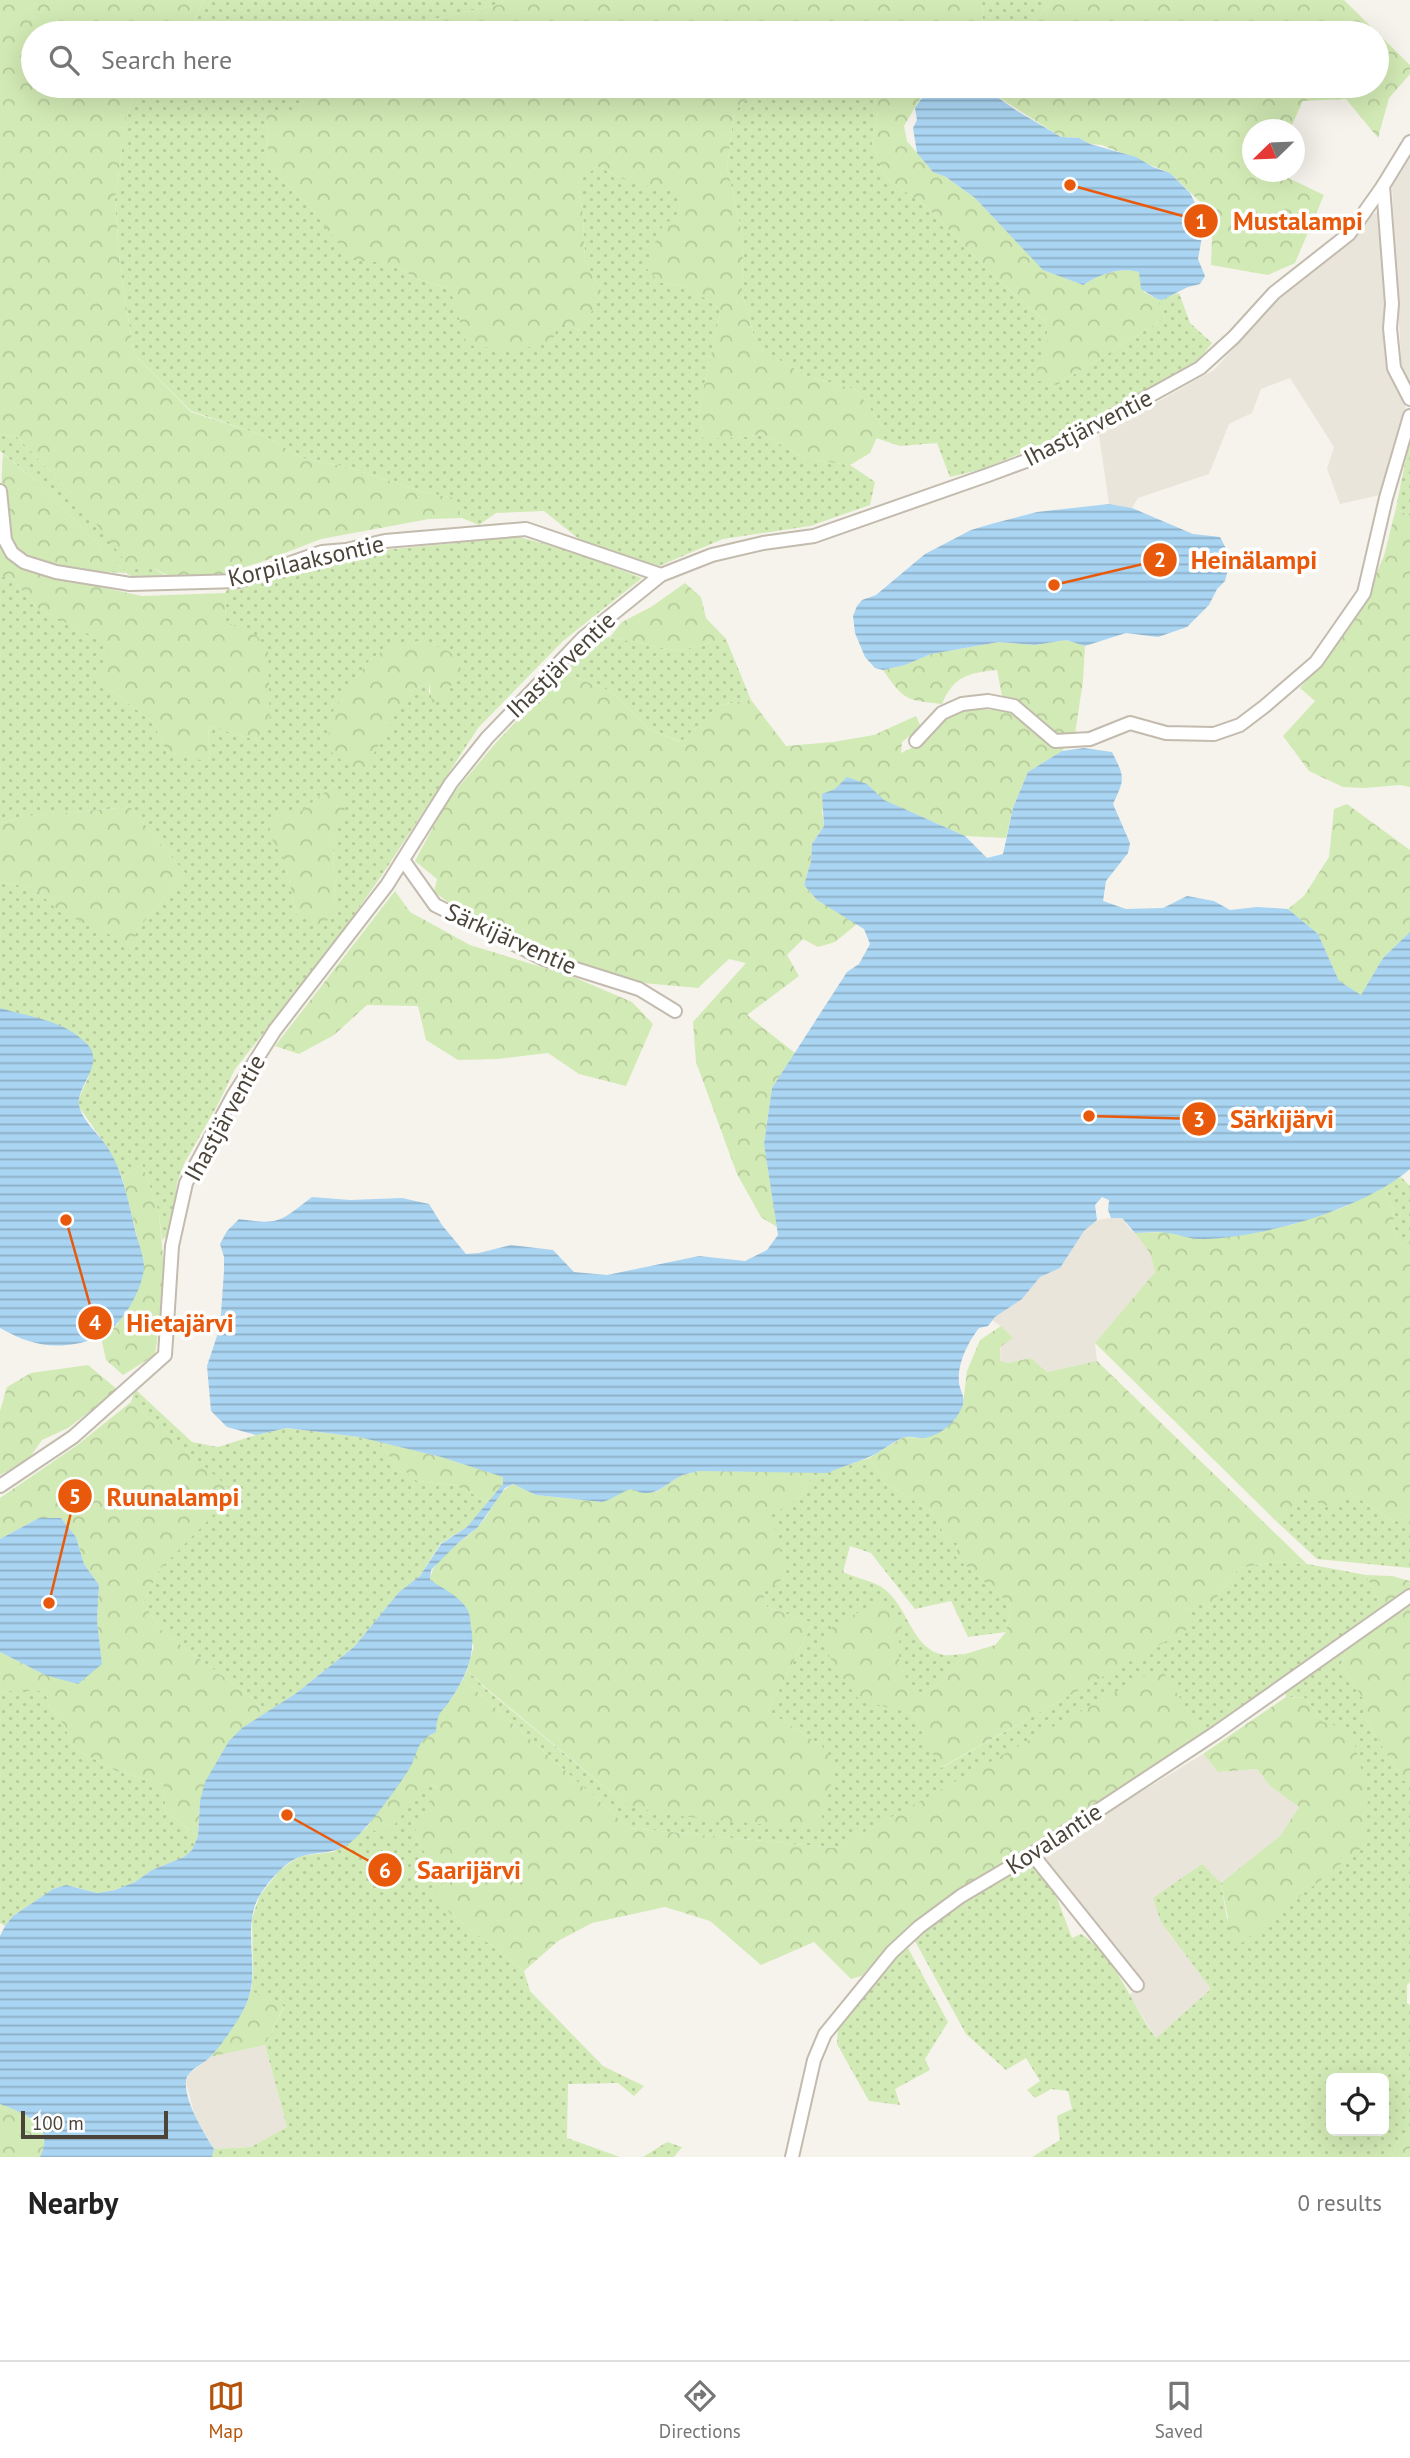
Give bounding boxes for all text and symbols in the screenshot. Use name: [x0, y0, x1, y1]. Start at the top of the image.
search box: [21, 21, 1389, 98]
icon: search: [45, 41, 83, 79]
text: Search here: [101, 43, 232, 76]
north arrow: [1242, 119, 1305, 182]
callout: Mustalampi: [1184, 198, 1377, 245]
text: Mustalampi: [1233, 204, 1363, 237]
text: 1: [1195, 208, 1207, 235]
street label: Ihastjärventie: [1018, 382, 1157, 473]
street label: Korpilaaksontie: [225, 528, 387, 594]
callout: Heinälampi: [1142, 537, 1332, 584]
text: Heinälampi: [1191, 543, 1317, 576]
text: 2: [1154, 546, 1166, 573]
street label: Ihastjärventie: [499, 605, 622, 724]
street label: Särkijärventie: [441, 896, 582, 981]
street label: Ihastjärventie: [177, 1049, 272, 1187]
callout: Särkijärvi: [1181, 1096, 1348, 1143]
text: Särkijärvi: [1230, 1102, 1334, 1135]
text: 3: [1193, 1106, 1205, 1133]
callout: Hietajärvi: [78, 1299, 248, 1346]
text: Hietajärvi: [126, 1306, 234, 1339]
text: 4: [89, 1309, 101, 1336]
callout: Ruunalampi: [57, 1473, 253, 1520]
text: Ruunalampi: [106, 1480, 240, 1513]
text: 5: [69, 1483, 81, 1510]
street label: Kovalantie: [1000, 1796, 1108, 1881]
callout: Saarijärvi: [368, 1847, 535, 1894]
text: Saarijärvi: [417, 1853, 521, 1886]
text: 6: [379, 1857, 391, 1884]
map controls: [1326, 2073, 1389, 2136]
button: locate: [1326, 2073, 1389, 2136]
scale bar: [21, 2108, 168, 2140]
text: 100 m: [32, 2111, 84, 2135]
text: Nearby: [28, 2183, 118, 2222]
text: 0 results: [1298, 2188, 1382, 2217]
tab: Map: [207, 2377, 245, 2443]
tab: Directions: [659, 2377, 741, 2443]
tab: Saved: [1155, 2377, 1203, 2443]

